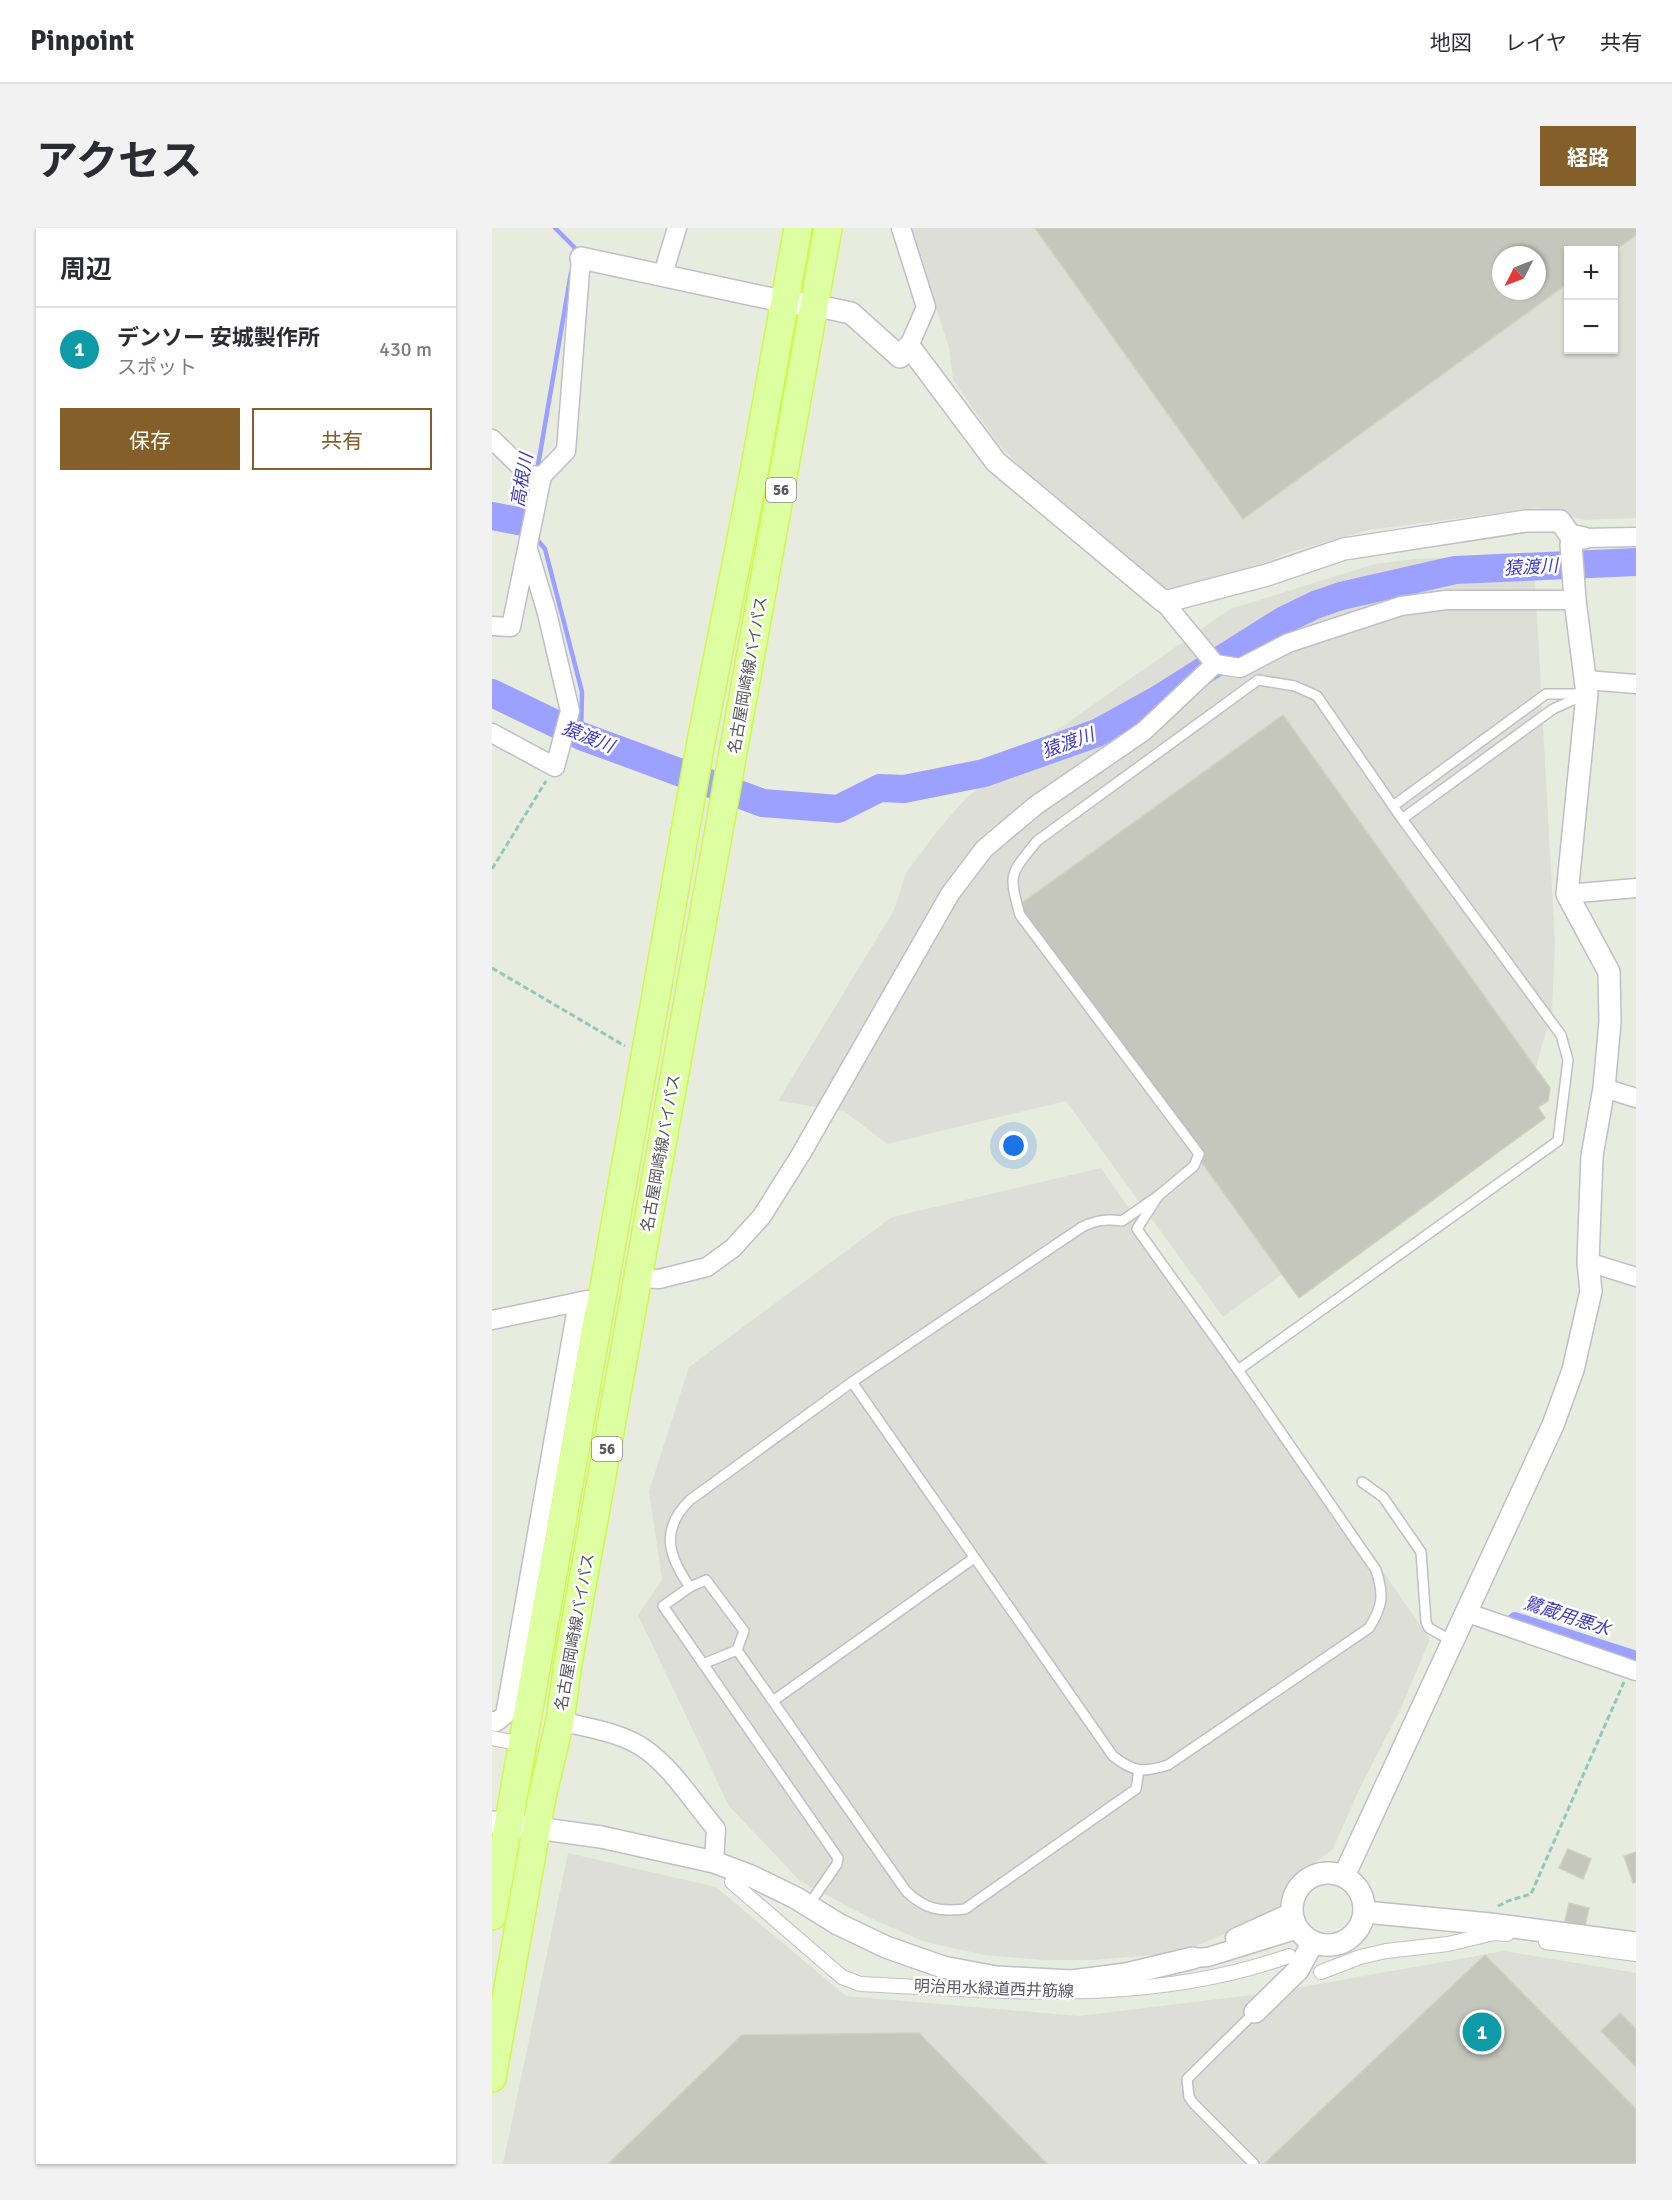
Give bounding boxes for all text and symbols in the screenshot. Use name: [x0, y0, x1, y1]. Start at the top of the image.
text: Pinpoint: [30, 24, 134, 58]
text: 地図: [1430, 30, 1472, 56]
text: レイヤ: [1505, 30, 1567, 56]
text: 共有: [1600, 30, 1642, 56]
button: 経路: [1540, 126, 1636, 186]
text: アクセス: [36, 136, 202, 187]
north arrow: [1492, 246, 1546, 300]
map controls: [1564, 246, 1618, 354]
button: +: [1564, 246, 1618, 300]
text: 周辺: [60, 254, 112, 286]
button: −: [1564, 300, 1618, 354]
text: デンソー 安城製作所: [117, 324, 320, 351]
text: 1: [74, 337, 85, 362]
text: 430 m: [379, 337, 432, 362]
text: スポット: [117, 355, 197, 380]
button: 保存: [60, 408, 240, 470]
button: 共有: [252, 408, 432, 470]
water label: 高根川: [506, 450, 538, 508]
road number: 56: [766, 478, 796, 502]
water label: 猿渡川: [1503, 554, 1561, 579]
street label: 名古屋岡崎線バイパス: [724, 595, 772, 755]
water label: 猿渡川: [559, 717, 619, 758]
water label: 猿渡川: [1039, 723, 1099, 763]
street label: 名古屋岡崎線バイパス: [637, 1073, 685, 1233]
your location: [999, 1131, 1028, 1160]
road number: 56: [592, 1437, 622, 1461]
street label: 名古屋岡崎線バイパス: [551, 1552, 599, 1712]
water label: 鷺蔵用悪水: [1521, 1592, 1615, 1641]
street label: 明治用水緑道西井筋線: [914, 1976, 1074, 2002]
pin: 1: [1462, 2010, 1502, 2054]

